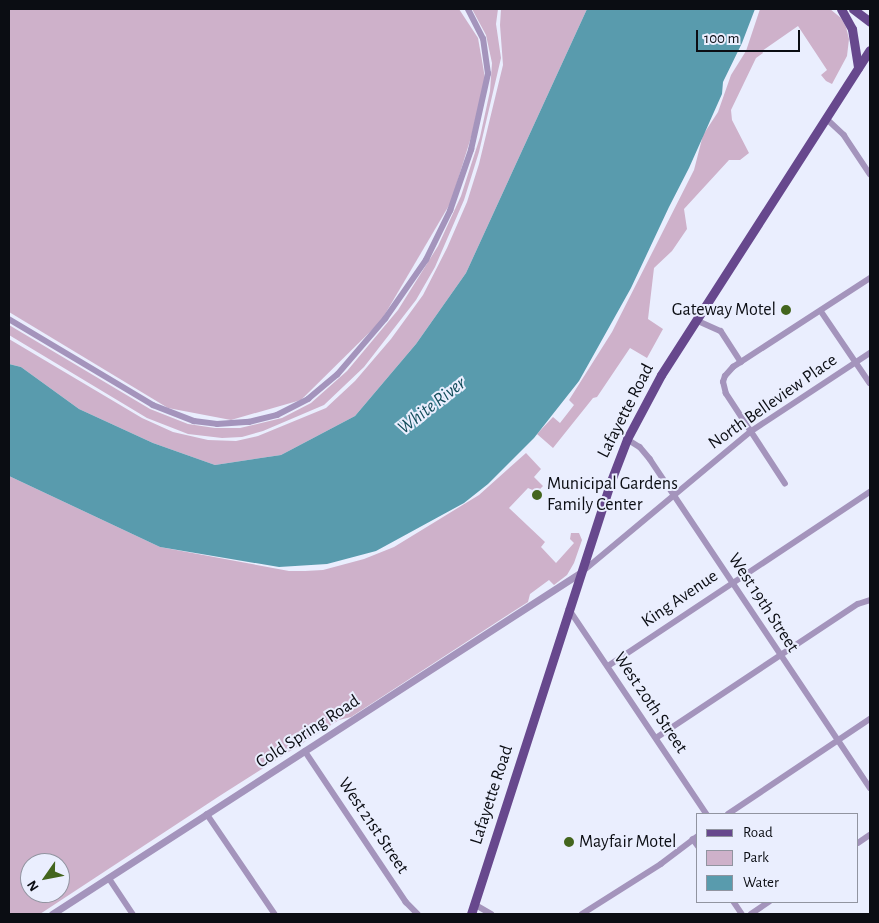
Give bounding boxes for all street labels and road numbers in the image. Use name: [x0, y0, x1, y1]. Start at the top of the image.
street label: North Belleview Place: [704, 350, 842, 454]
street label: Lafayette Road: [593, 360, 659, 462]
street label: West 19th Street: [723, 549, 803, 657]
street label: King Avenue: [638, 566, 722, 632]
street label: West 20th Street: [608, 648, 692, 758]
street label: Cold Spring Road: [252, 691, 364, 773]
street label: Lafayette Road: [466, 743, 518, 847]
street label: West 21st Street: [333, 774, 413, 878]

